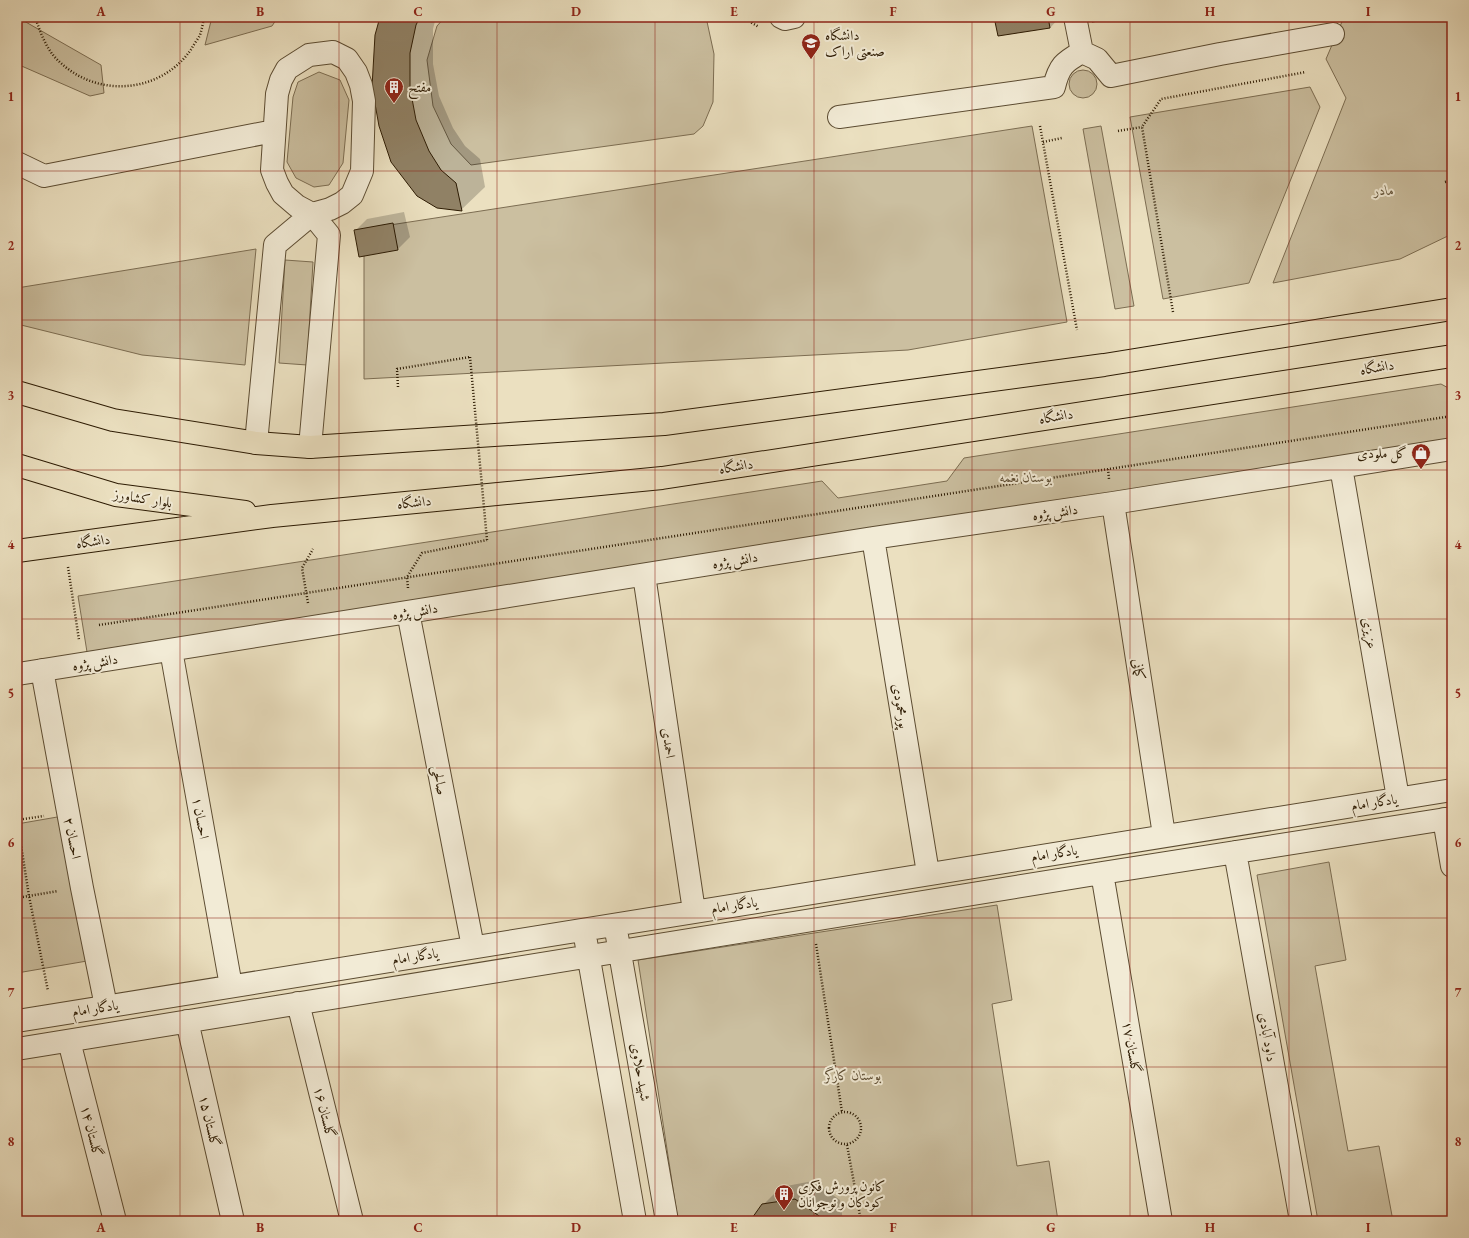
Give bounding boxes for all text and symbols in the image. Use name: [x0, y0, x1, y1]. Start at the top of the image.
text: A: [95, 3, 106, 20]
text: B: [256, 3, 264, 20]
text: C: [413, 3, 423, 20]
text: D: [571, 3, 581, 20]
text: E: [730, 3, 738, 20]
text: F: [889, 3, 897, 20]
text: G: [1046, 3, 1056, 20]
text: H: [1205, 3, 1216, 20]
text: I: [1366, 3, 1371, 20]
place label: دانشگاه صنعتی اراک: [825, 26, 885, 61]
school or university icon: دانشگاه صنعتی اراک: [800, 32, 822, 60]
building icon: مفتح: [383, 76, 405, 104]
place label: مفتح: [408, 78, 431, 100]
text: 1: [8, 88, 15, 105]
text: 1: [1455, 88, 1462, 105]
park label: مادر: [1373, 181, 1394, 199]
text: 2: [8, 237, 15, 254]
text: 2: [1455, 237, 1462, 254]
street label: دانشگاه: [1359, 355, 1395, 379]
text: 3: [8, 387, 15, 404]
text: 3: [1455, 387, 1462, 404]
street label: دانشگاه: [1038, 404, 1074, 428]
shop icon: گل ملودی: [1410, 442, 1432, 470]
place label: گل ملودی: [1357, 444, 1407, 464]
street label: دانشگاه: [718, 454, 754, 478]
park label: بوستان نغمه: [1000, 468, 1053, 486]
street label: بلوار کشاورز: [110, 484, 174, 512]
street label: دانشگاه: [396, 491, 432, 513]
street label: دانش پژوه: [1031, 500, 1079, 525]
street label: دانشگاه: [75, 530, 111, 552]
text: 4: [8, 536, 15, 553]
text: 4: [1455, 536, 1462, 553]
street label: دانش پژوه: [711, 548, 759, 573]
street label: دانش پژوه: [391, 599, 439, 624]
street label: عزیزی: [1357, 616, 1382, 650]
street label: دانش پژوه: [71, 650, 119, 675]
street label: کمانی: [1128, 657, 1150, 681]
street label: پورمحمودی: [887, 682, 914, 731]
text: 5: [8, 685, 14, 702]
text: 5: [1455, 685, 1461, 702]
street label: احمدی: [658, 727, 680, 759]
street label: صالحی: [427, 764, 452, 797]
street label: یادگار امام: [1350, 789, 1400, 818]
street label: احسان ۱: [188, 796, 214, 840]
street label: احسان ۲: [60, 815, 86, 861]
text: 6: [8, 834, 15, 851]
text: 6: [1455, 834, 1462, 851]
street label: یادگار امام: [1030, 840, 1080, 869]
street label: یادگار امام: [710, 892, 760, 921]
street label: یادگار امام: [391, 943, 441, 972]
text: 7: [8, 984, 15, 1001]
text: 7: [1455, 984, 1462, 1001]
street label: یادگار امام: [71, 995, 121, 1024]
street label: داود آبادی: [1255, 1011, 1281, 1063]
street label: گلستان ۱۷: [1119, 1020, 1145, 1074]
street label: شهید حلاوی: [626, 1042, 655, 1103]
park label: بوستان کارگر: [824, 1066, 882, 1084]
street label: گلستان ۱۶: [310, 1084, 340, 1140]
street label: گلستان ۱۵: [195, 1093, 225, 1149]
street label: گلستان ۱۴: [77, 1103, 107, 1159]
text: 8: [8, 1133, 15, 1150]
text: 8: [1455, 1133, 1462, 1150]
place label: کانون پرورش فکری کودکان و نوجوانان: [798, 1177, 886, 1211]
building icon: کانون پرورش فکری کودکان و نوجوانان: [773, 1183, 795, 1211]
text: A: [95, 1219, 106, 1236]
text: B: [256, 1219, 264, 1236]
text: C: [413, 1219, 423, 1236]
text: D: [571, 1219, 581, 1236]
text: E: [730, 1219, 738, 1236]
text: F: [889, 1219, 897, 1236]
text: G: [1046, 1219, 1056, 1236]
text: H: [1205, 1219, 1216, 1236]
text: I: [1366, 1219, 1371, 1236]

